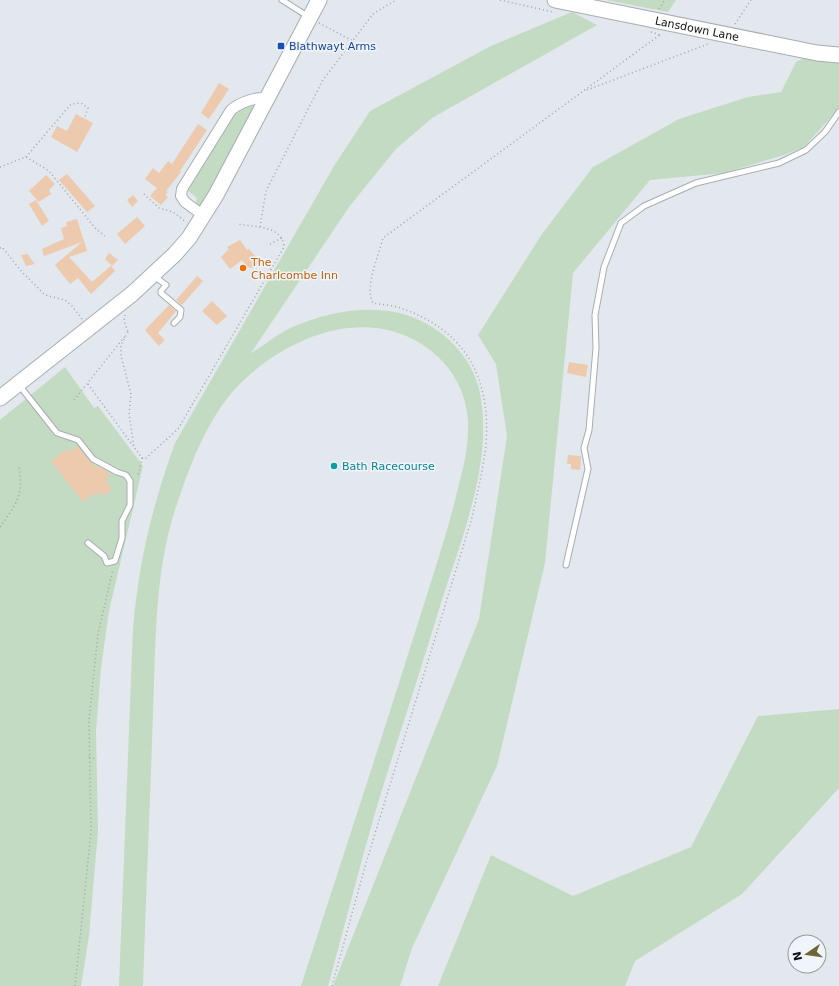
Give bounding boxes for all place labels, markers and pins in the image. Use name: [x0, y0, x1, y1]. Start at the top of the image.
place label: Blathwayt Arms: [289, 40, 376, 53]
marker: Blathwayt Arms: [276, 41, 286, 51]
place label: The Charlcombe Inn: [250, 256, 338, 282]
marker: The Charlcombe Inn: [238, 263, 248, 273]
place label: Bath Racecourse: [342, 460, 435, 473]
marker: Bath Racecourse: [329, 461, 339, 471]

